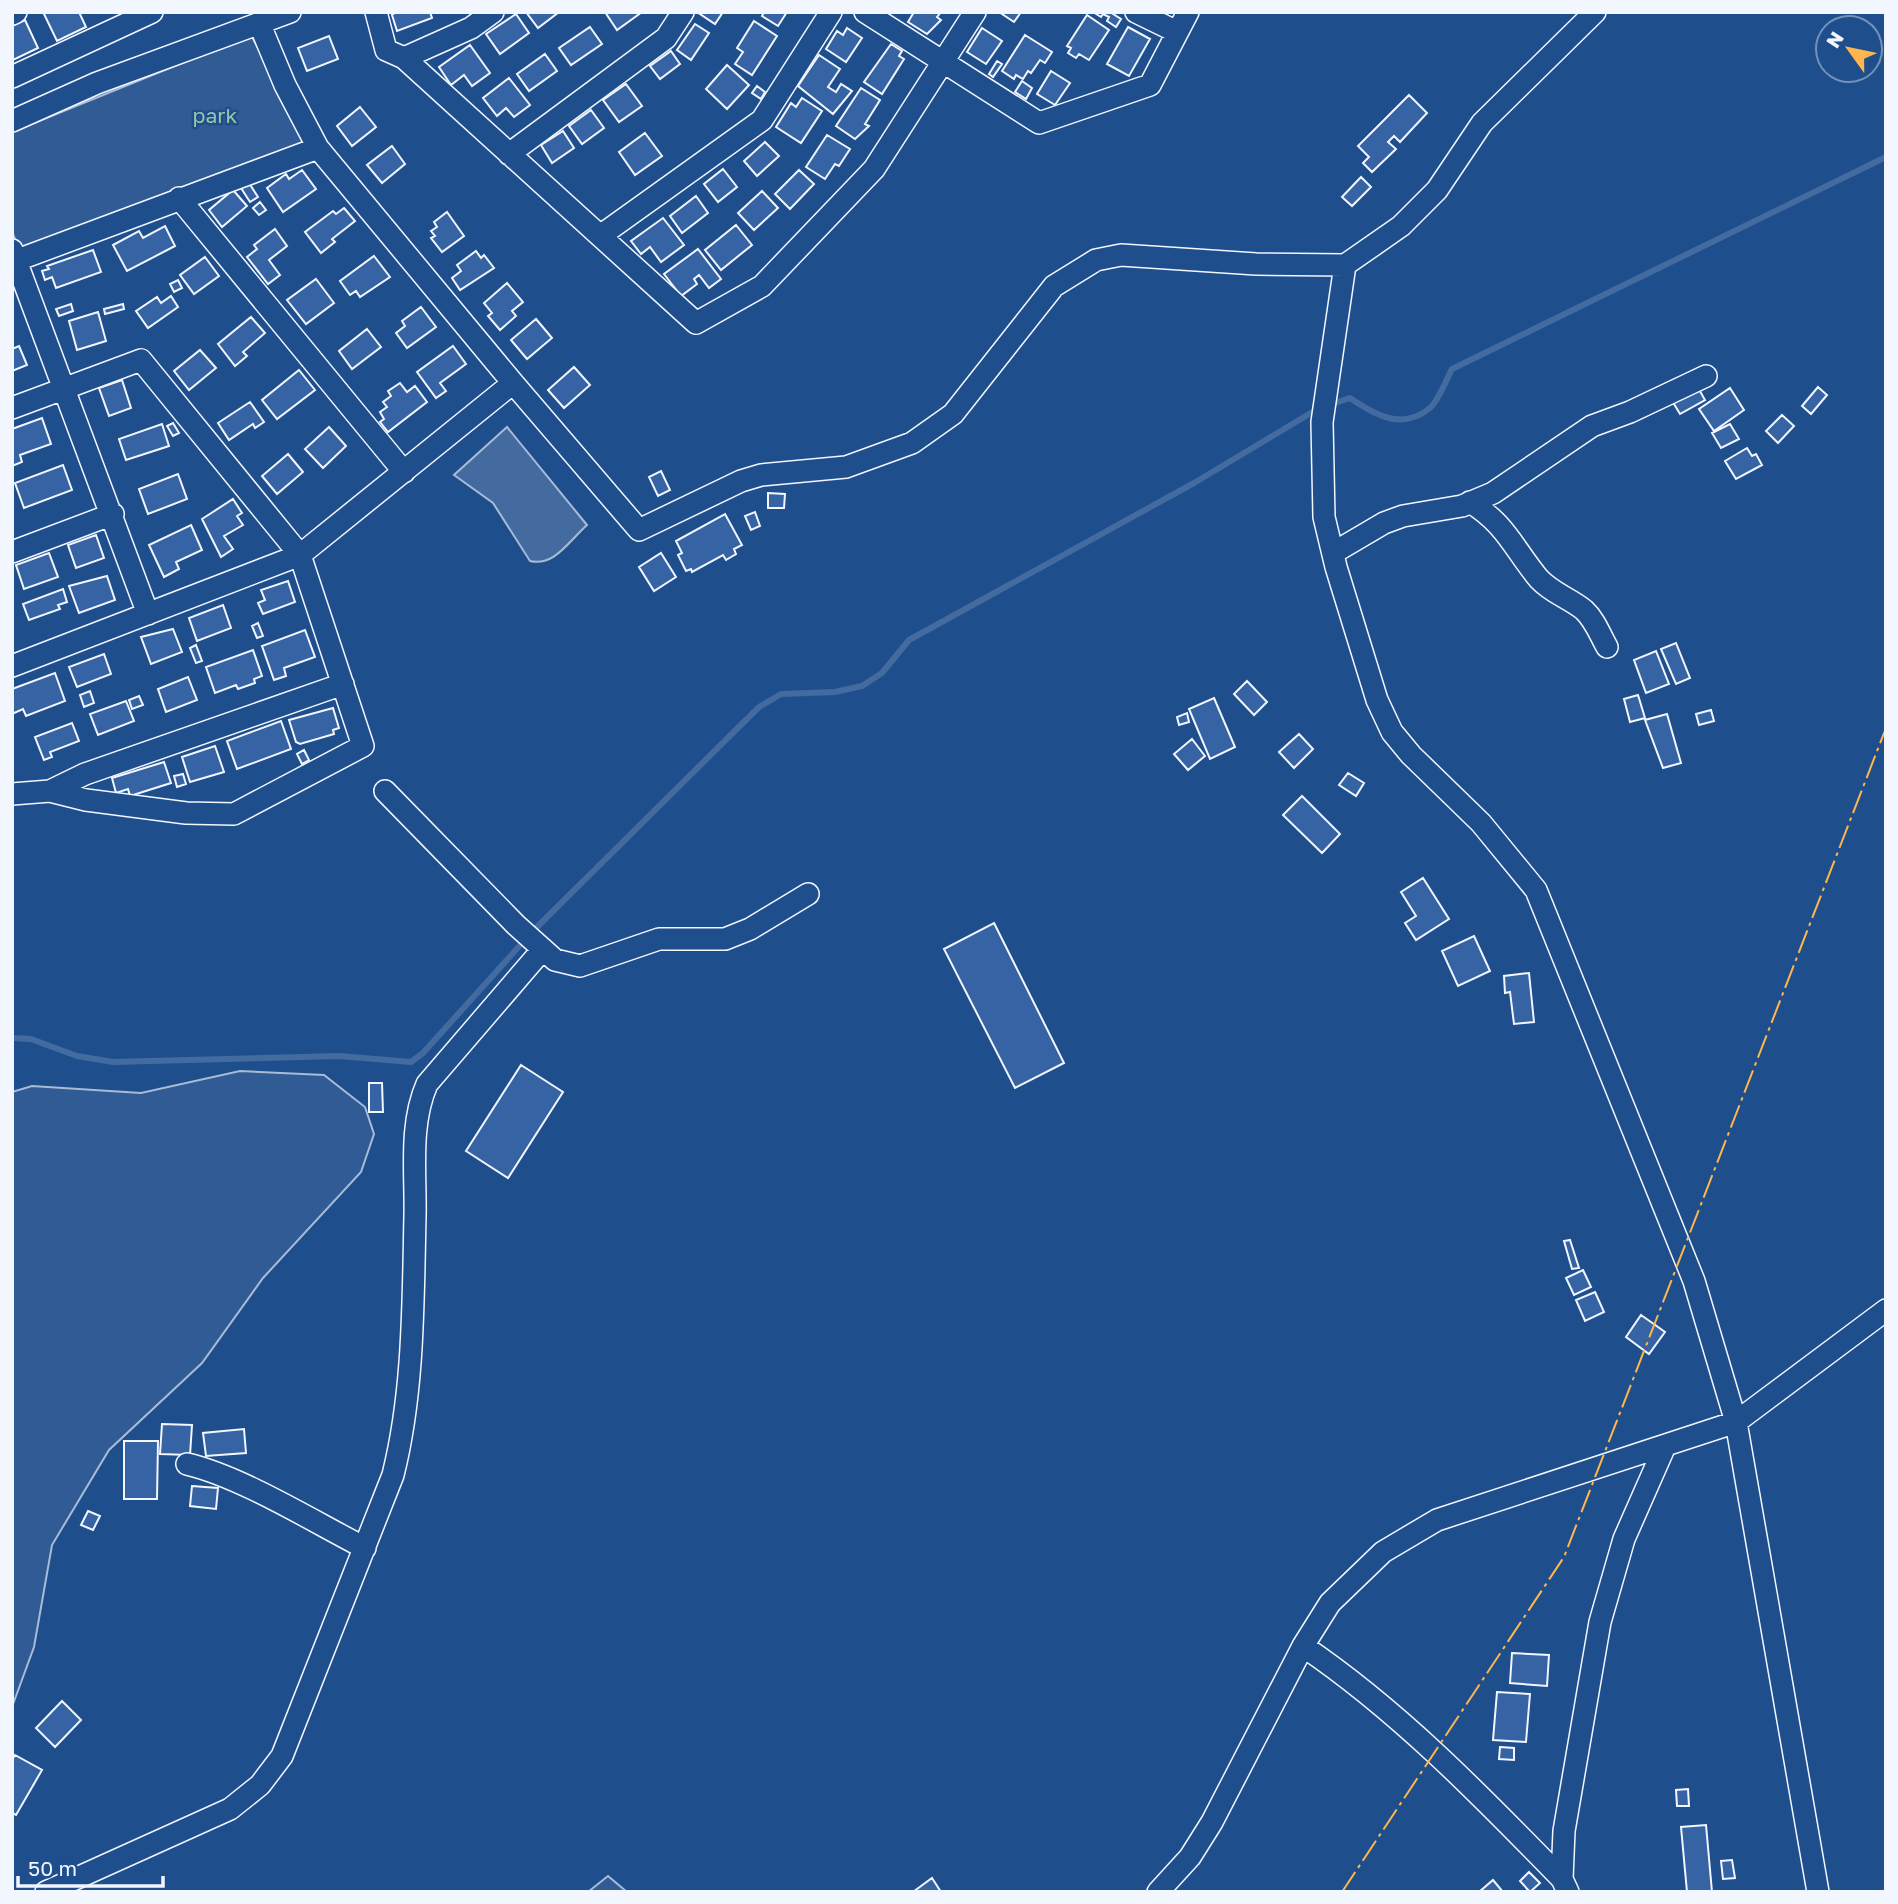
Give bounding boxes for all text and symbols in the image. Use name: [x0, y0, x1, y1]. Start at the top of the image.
north arrow: [1814, 14, 1884, 84]
text: N: [1821, 27, 1848, 52]
park label: park: [193, 102, 238, 128]
scale bar: [18, 1844, 163, 1888]
text: 50 m: [28, 1855, 77, 1881]

